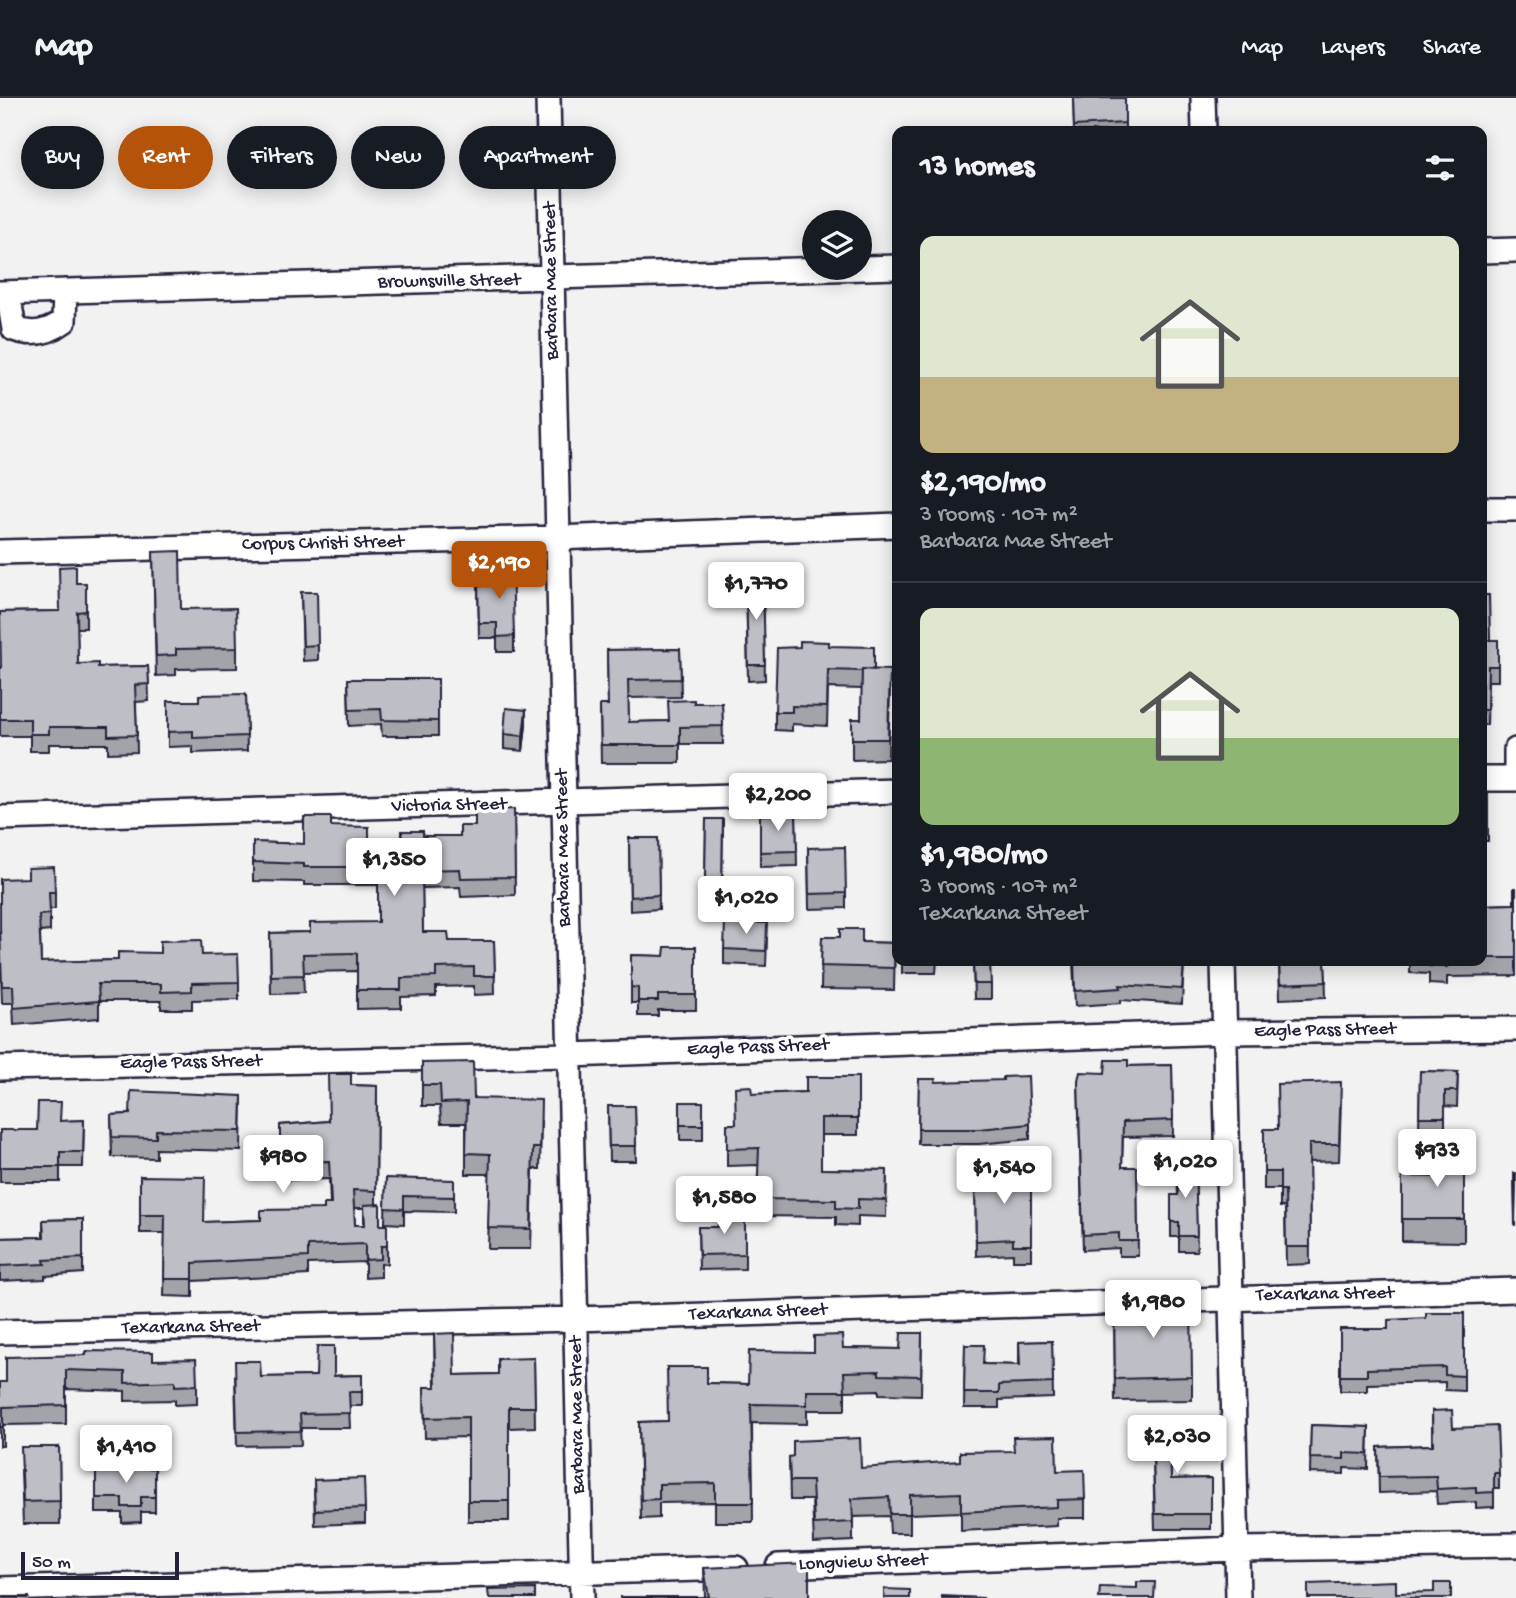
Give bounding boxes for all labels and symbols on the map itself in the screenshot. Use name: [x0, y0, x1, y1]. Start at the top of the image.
street label: Barbara Mae Street: [539, 200, 565, 361]
street label: Brownsville Street: [376, 269, 523, 295]
street label: Corpus Christi Street: [242, 531, 406, 557]
pin: $2,190: [442, 542, 556, 601]
pin: $1,770: [699, 562, 813, 622]
street label: Barbara Mae Street: [551, 767, 577, 928]
pin: $2,200: [721, 774, 835, 833]
street label: Victoria Street: [390, 793, 509, 819]
pin: $1,350: [337, 838, 451, 898]
pin: $1,020: [689, 876, 803, 936]
street label: Eagle Pass Street: [1254, 1018, 1398, 1044]
street label: Eagle Pass Street: [687, 1034, 832, 1062]
street label: Eagle Pass Street: [120, 1050, 264, 1076]
pin: $933: [1396, 1130, 1478, 1189]
pin: $980: [242, 1136, 324, 1195]
pin: $1,020: [1128, 1140, 1242, 1200]
pin: $1,540: [947, 1146, 1061, 1206]
pin: $1,580: [667, 1176, 781, 1236]
pin: $1,980: [1096, 1280, 1210, 1340]
street label: Texarkana Street: [1255, 1282, 1397, 1308]
street label: Texarkana Street: [688, 1299, 830, 1327]
street label: Texarkana Street: [121, 1315, 263, 1341]
street label: Barbara Mae Street: [565, 1334, 591, 1495]
pin: $2,030: [1120, 1416, 1234, 1475]
pin: $1,410: [69, 1426, 183, 1485]
scale bar: [21, 1549, 178, 1581]
street label: Longview Street: [798, 1549, 930, 1577]

